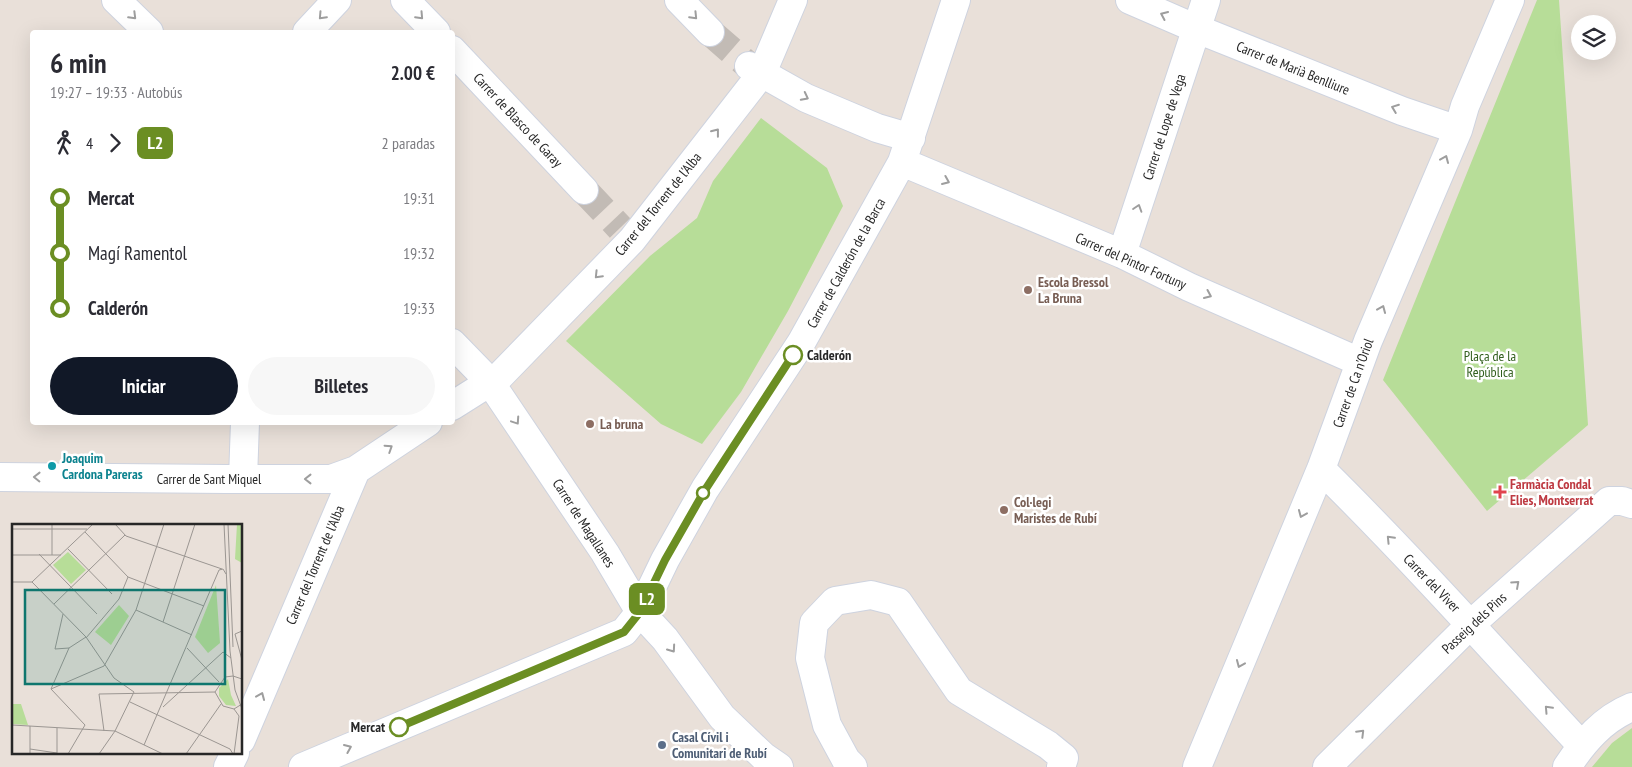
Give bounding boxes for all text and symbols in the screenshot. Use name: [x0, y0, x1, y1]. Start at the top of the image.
one-way arrow: [127, 10, 136, 19]
one-way arrow: [688, 10, 697, 19]
one-way arrow: [1160, 10, 1169, 21]
one-way arrow: [319, 11, 328, 20]
one-way arrow: [414, 11, 423, 20]
map controls: [1571, 15, 1616, 60]
button: layers: [1571, 15, 1616, 60]
street label: Carrer de Marià Benlliure: [1234, 37, 1352, 99]
text: 6 min: [50, 44, 107, 81]
text: 2.00 €: [391, 61, 435, 85]
street label: Carrer de Blasco de Garay: [470, 69, 567, 172]
street label: Carrer de Lope de Vega: [1138, 72, 1190, 182]
text: 19:27 – 19:33 · Autobús: [50, 82, 182, 102]
one-way arrow: [799, 91, 808, 101]
one-way arrow: [1392, 104, 1400, 114]
icon: walk: [50, 129, 78, 157]
icon: forward: [101, 129, 129, 157]
one-way arrow: [710, 129, 719, 138]
text: L2: [147, 131, 163, 154]
text: 4: [86, 133, 93, 153]
text: 2 paradas: [382, 133, 435, 153]
street label: Carrer del Torrent de l'Alba: [611, 149, 705, 259]
one-way arrow: [1440, 156, 1450, 164]
one-way arrow: [942, 176, 950, 186]
text: Mercat: [88, 186, 134, 210]
text: 19:31: [403, 188, 435, 208]
street label: Carrer de Calderón de la Barca: [803, 195, 889, 331]
one-way arrow: [1132, 204, 1142, 213]
street label: Carrer del Pintor Fortuny: [1073, 228, 1190, 294]
text: Magí Ramentol: [88, 241, 187, 265]
text: 19:32: [403, 243, 435, 263]
one-way arrow: [595, 269, 604, 278]
place label: Escola Bressol La Bruna: [1038, 273, 1109, 307]
marker: Escola Bressol La Bruna: [1022, 284, 1034, 296]
one-way arrow: [1203, 289, 1212, 299]
text: Calderón: [88, 296, 148, 320]
text: 19:33: [403, 298, 435, 318]
one-way arrow: [1375, 305, 1386, 314]
street label: Carrer de Ca n'Oriol: [1328, 335, 1378, 430]
marker: Calderón: [783, 345, 803, 365]
place label: Calderón: [807, 346, 851, 364]
park label: Plaça de la República: [1464, 347, 1516, 381]
button: Iniciar: [50, 357, 238, 415]
button: Billetes: [248, 357, 435, 415]
one-way arrow: [510, 415, 519, 424]
place label: La bruna: [600, 415, 643, 433]
marker: La bruna: [584, 418, 596, 430]
one-way arrow: [383, 445, 393, 454]
place label: Joaquim Cardona Pareras: [61, 449, 143, 483]
marker: Joaquim Cardona Pareras: [46, 460, 58, 472]
street label: Carrer de Sant Miquel: [157, 470, 262, 488]
one-way arrow: [33, 472, 40, 482]
one-way arrow: [304, 474, 312, 484]
street label: Carrer de Magallanes: [549, 475, 619, 571]
place label: Farmàcia Condal Elies, Montserrat: [1510, 475, 1593, 509]
unlabelled marker: [696, 486, 710, 500]
marker: Farmàcia Condal Elies, Montserrat: [1494, 486, 1506, 498]
place label: Col·legi Maristes de Rubí: [1014, 493, 1098, 527]
street label: Carrer del Torrent de l'Alba: [282, 503, 348, 627]
marker: Col·legi Maristes de Rubí: [998, 504, 1010, 516]
one-way arrow: [1298, 509, 1308, 518]
inset map: [12, 524, 242, 754]
one-way arrow: [1387, 535, 1396, 544]
street label: Carrer del Viver: [1400, 550, 1464, 616]
one-way arrow: [1511, 581, 1520, 590]
line badge: L2: [624, 583, 670, 615]
text: L2: [639, 587, 655, 610]
street label: Passeig dels Pins: [1438, 588, 1510, 658]
one-way arrow: [666, 643, 675, 653]
one-way arrow: [1235, 659, 1246, 668]
one-way arrow: [254, 692, 265, 701]
one-way arrow: [1545, 706, 1554, 715]
marker: Mercat: [389, 717, 409, 737]
place label: Mercat: [351, 718, 385, 736]
place label: Casal Cívil i Comunitari de Rubí: [672, 728, 768, 762]
one-way arrow: [1355, 730, 1364, 739]
marker: Casal Cívil i Comunitari de Rubí: [656, 739, 668, 751]
one-way arrow: [343, 744, 352, 755]

